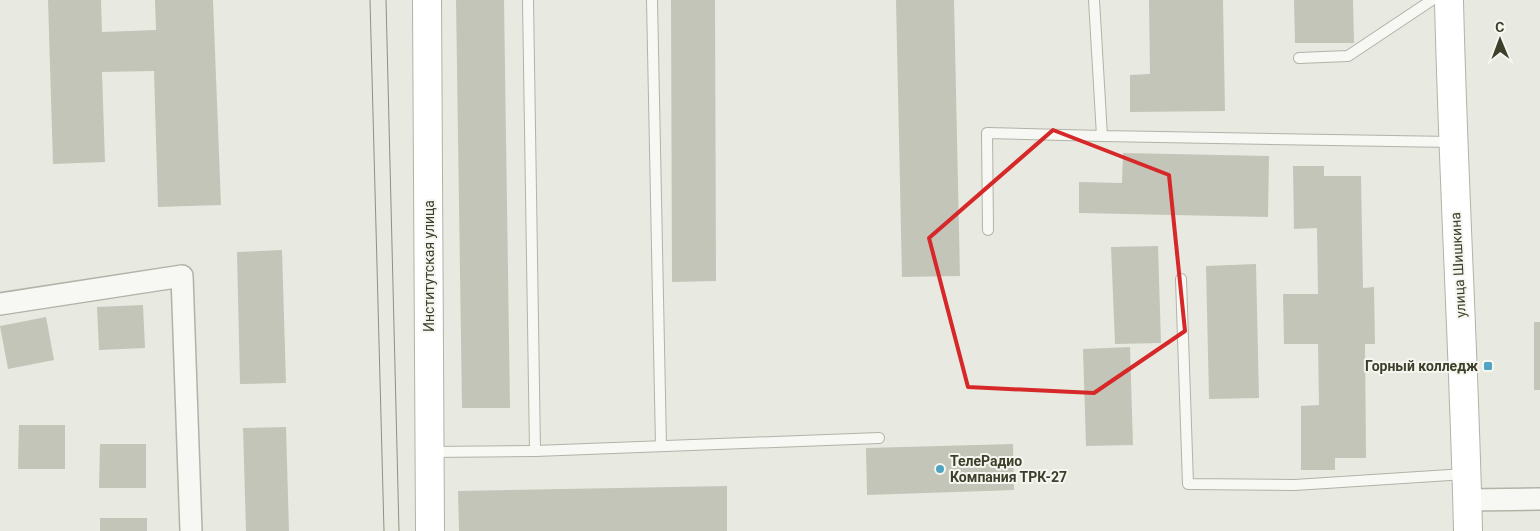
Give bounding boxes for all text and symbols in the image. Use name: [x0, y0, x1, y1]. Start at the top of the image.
north arrow: [1475, 15, 1525, 65]
text: С: [1495, 19, 1504, 35]
street label: Институтская улица: [421, 200, 437, 332]
street label: улица Шишкина: [1447, 212, 1469, 318]
place label: Горный колледж: [1365, 358, 1478, 374]
marker: Горный колледж: [1482, 360, 1494, 372]
place label: ТелеРадио Компания ТРК-27: [950, 453, 1067, 485]
marker: ТелеРадио Компания ТРК-27: [934, 463, 946, 475]

